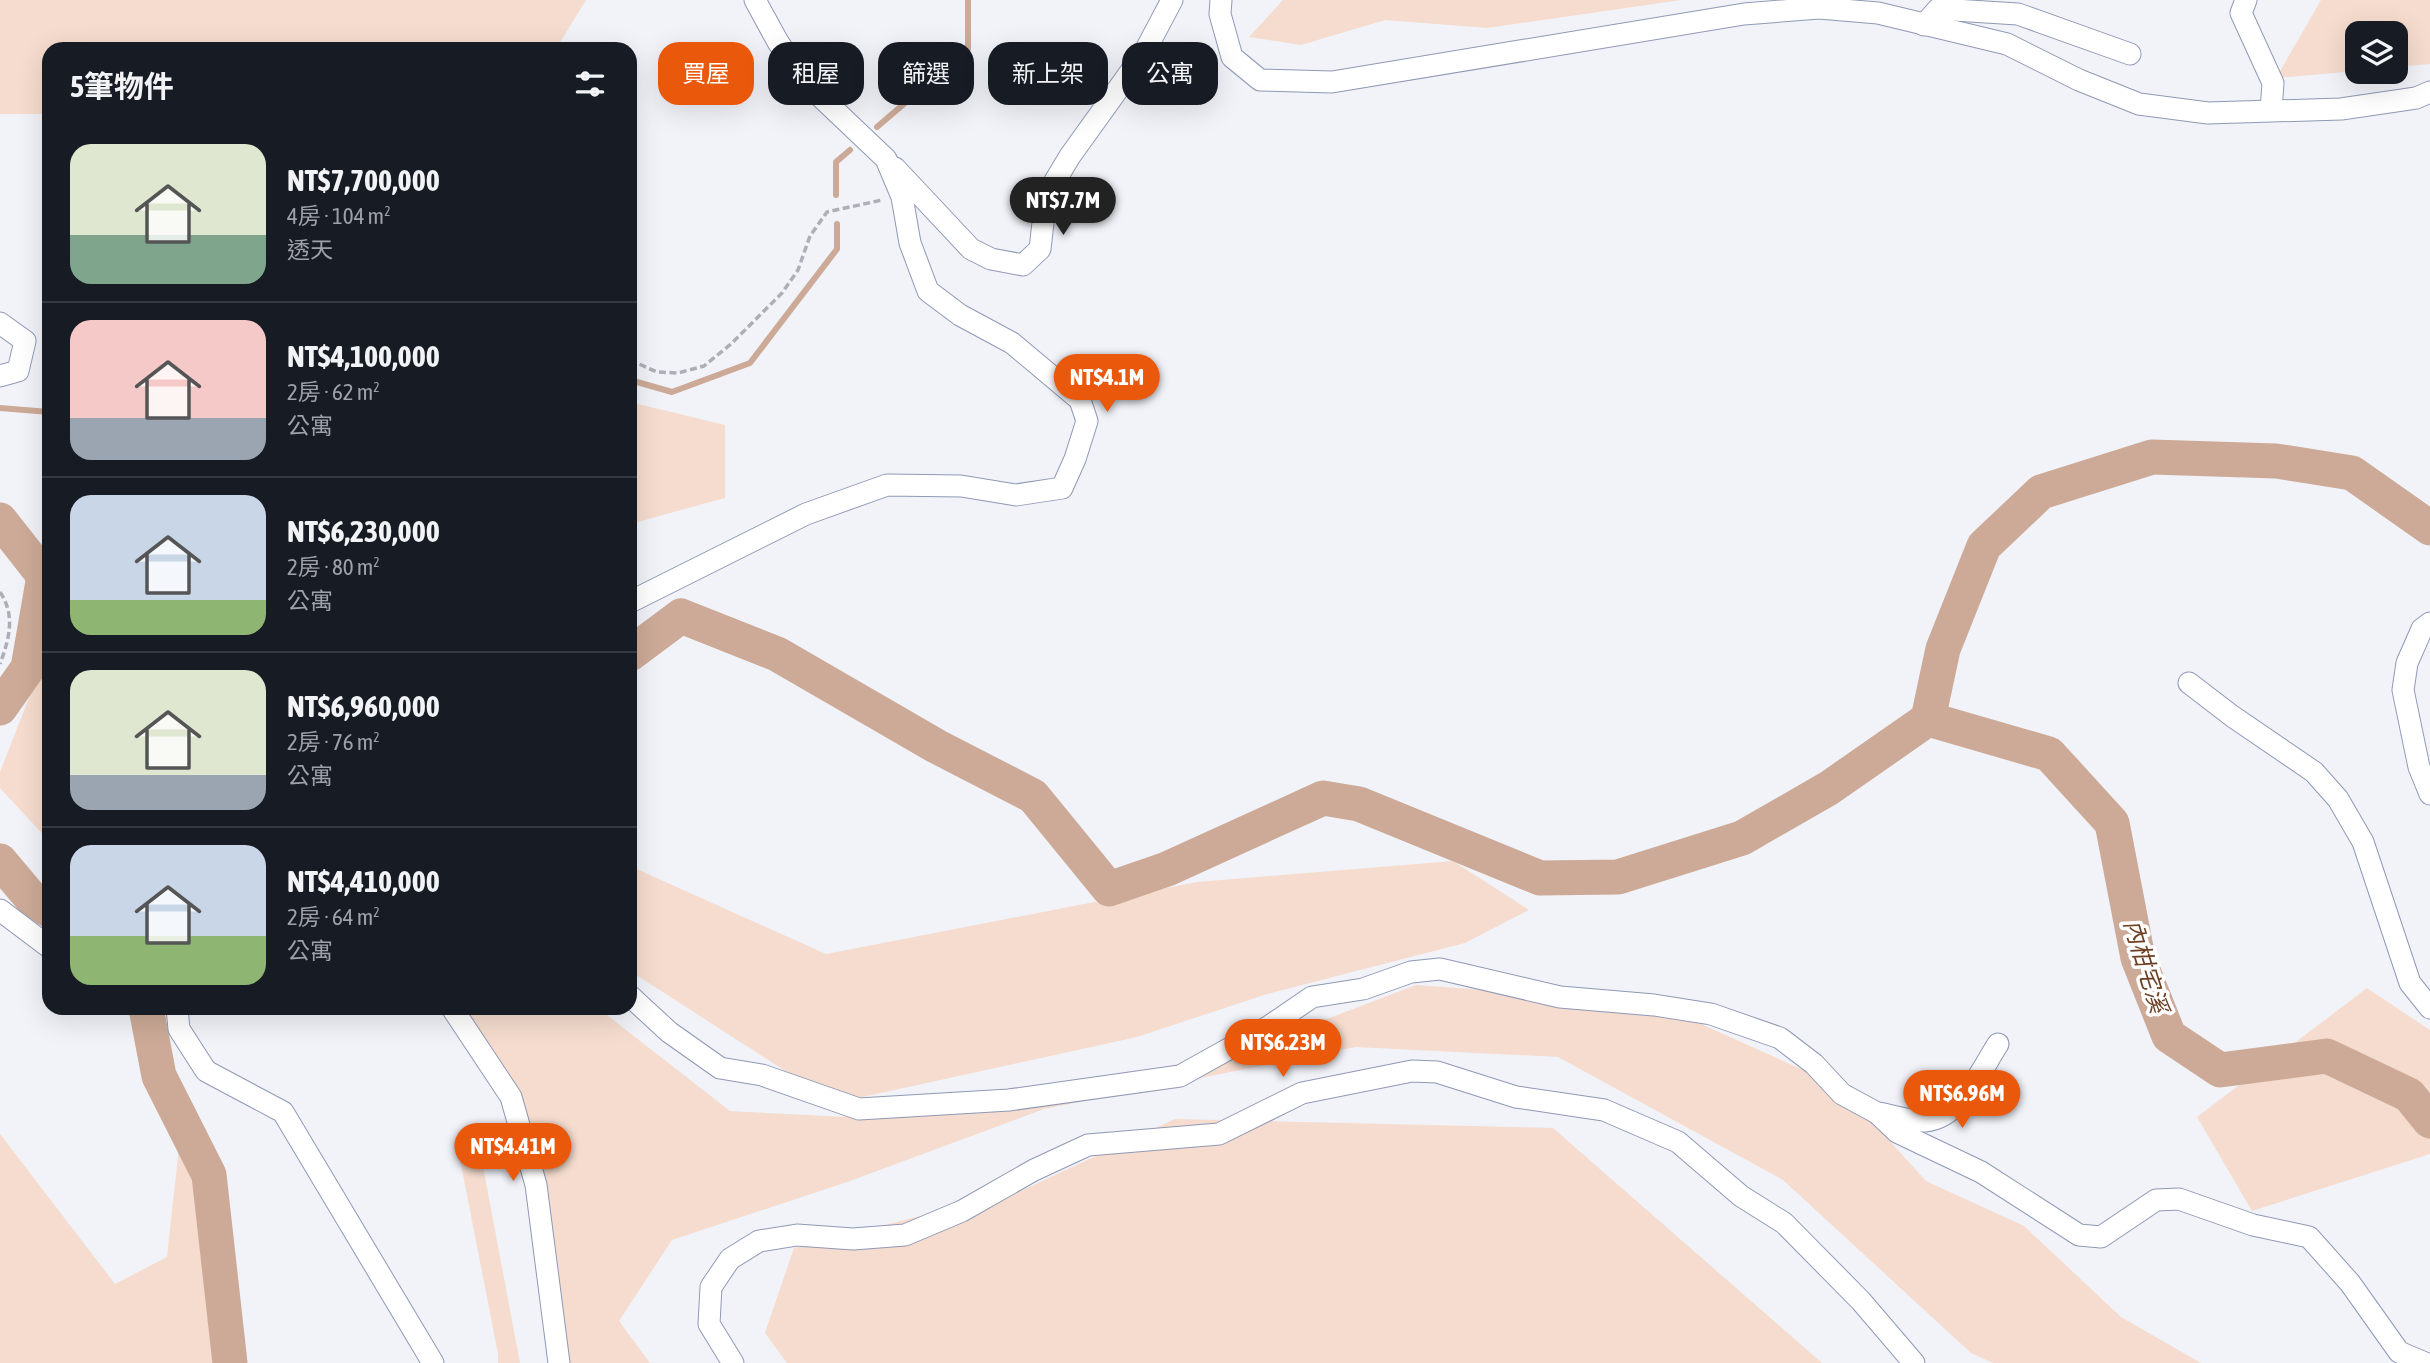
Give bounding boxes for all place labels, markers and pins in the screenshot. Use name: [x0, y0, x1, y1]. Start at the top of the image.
pin: NT$7.7M: [998, 177, 1128, 237]
pin: NT$4.1M: [1042, 354, 1172, 414]
pin: NT$6.23M: [1211, 1020, 1355, 1079]
pin: NT$6.96M: [1890, 1070, 2034, 1130]
pin: NT$4.41M: [441, 1124, 585, 1183]

